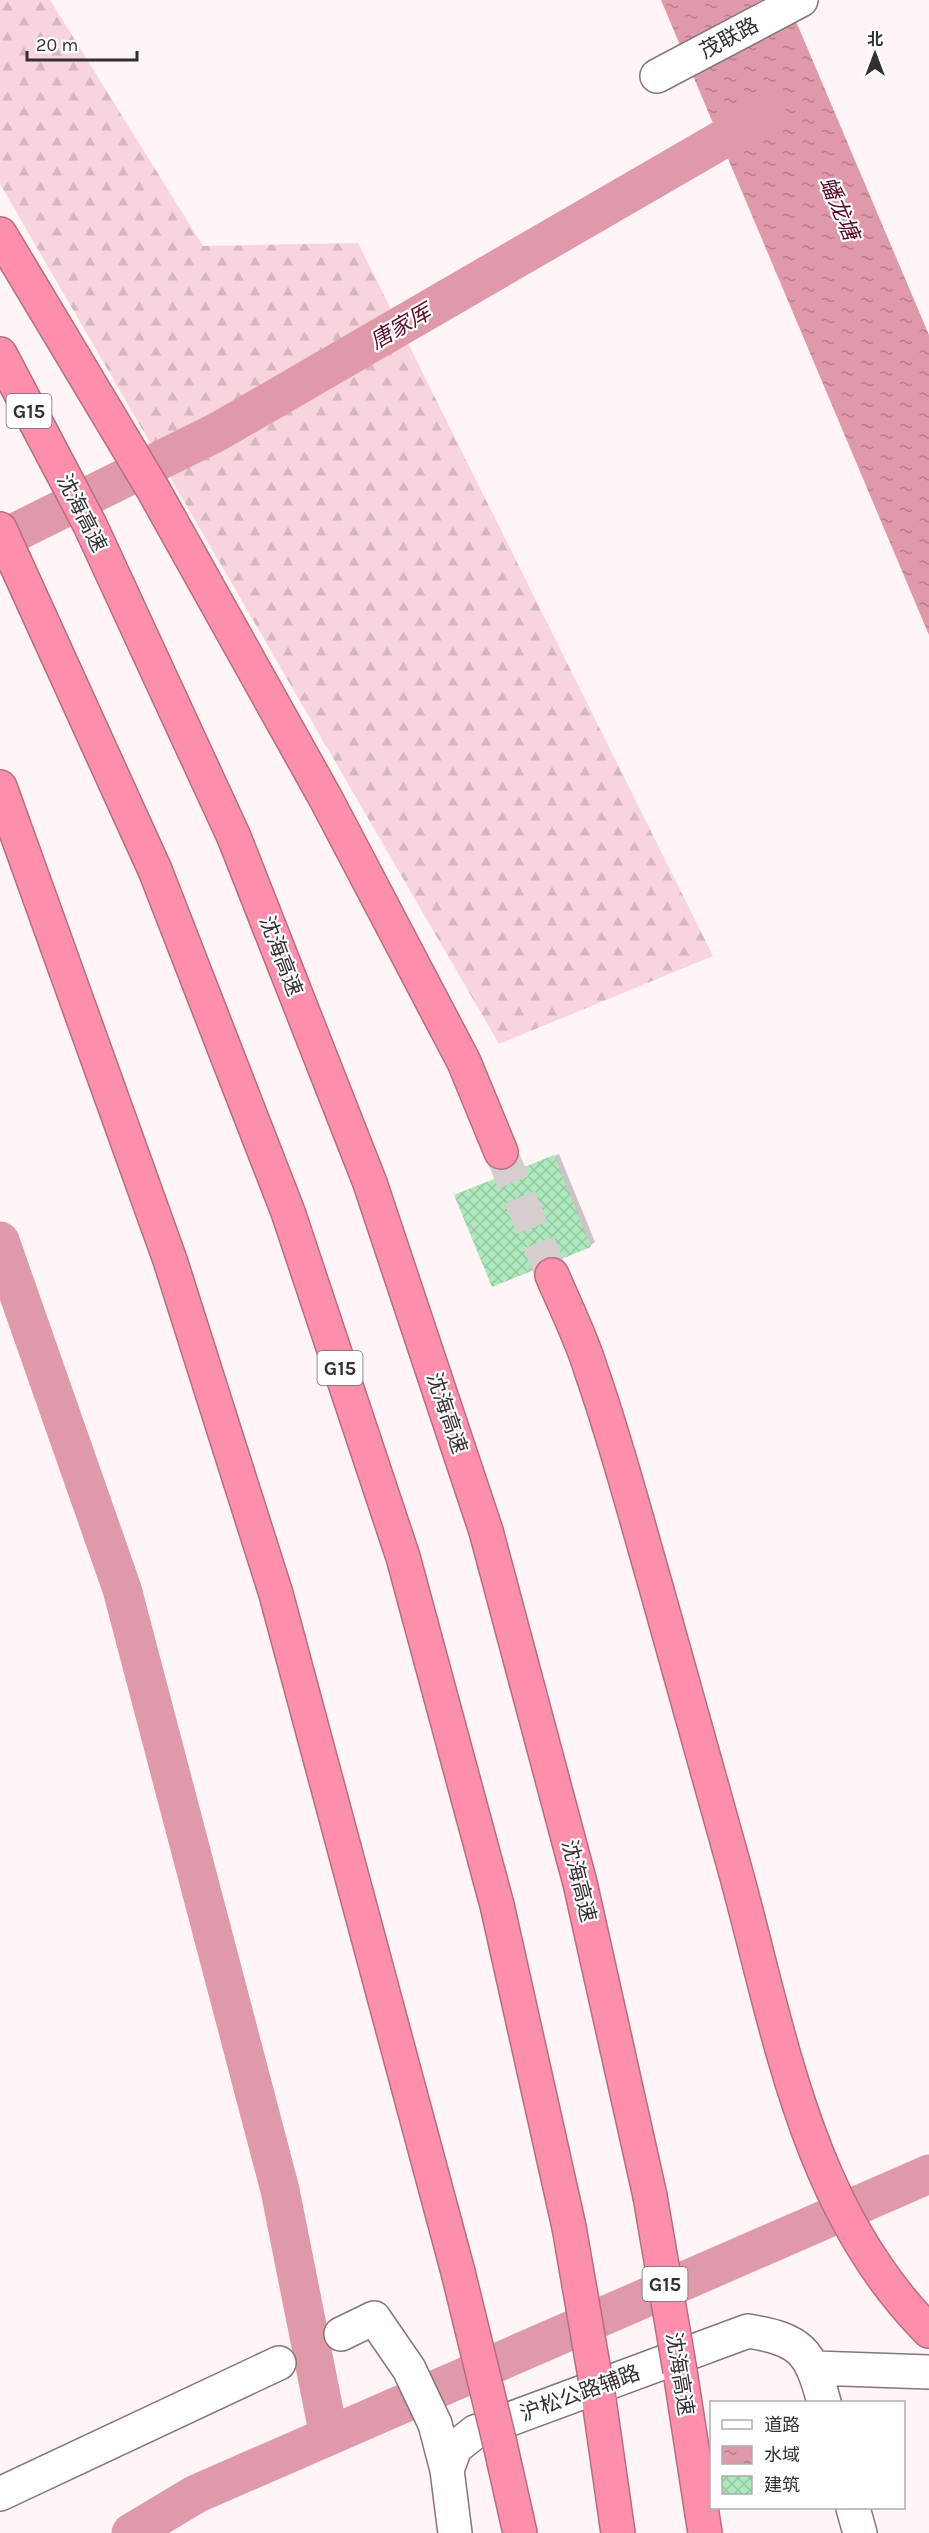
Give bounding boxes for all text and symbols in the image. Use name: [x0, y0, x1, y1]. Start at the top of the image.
street label: 茂联路: [696, 13, 762, 63]
scale bar: [27, 24, 136, 62]
north arrow: [845, 24, 905, 84]
text: 北: [867, 30, 883, 49]
text: 20 m: [36, 34, 78, 56]
water label: 蟠龙塘: [814, 173, 866, 248]
water label: 唐家厍: [365, 297, 439, 355]
road number: G15: [6, 394, 51, 428]
street label: 沈海高速: [52, 470, 112, 556]
street label: 沈海高速: [255, 912, 307, 1000]
road number: G15: [318, 1351, 362, 1385]
street label: 沈海高速: [422, 1369, 472, 1457]
street label: 沈海高速: [557, 1837, 601, 1925]
road number: G15: [642, 2267, 688, 2301]
street label: 沈海高速: [662, 2331, 698, 2417]
street label: 沪松公路辅路: [517, 2360, 643, 2426]
legend: [710, 2401, 905, 2509]
text: 道路: [764, 2414, 800, 2436]
text: 水域: [764, 2444, 800, 2466]
text: 建筑: [764, 2474, 800, 2496]

